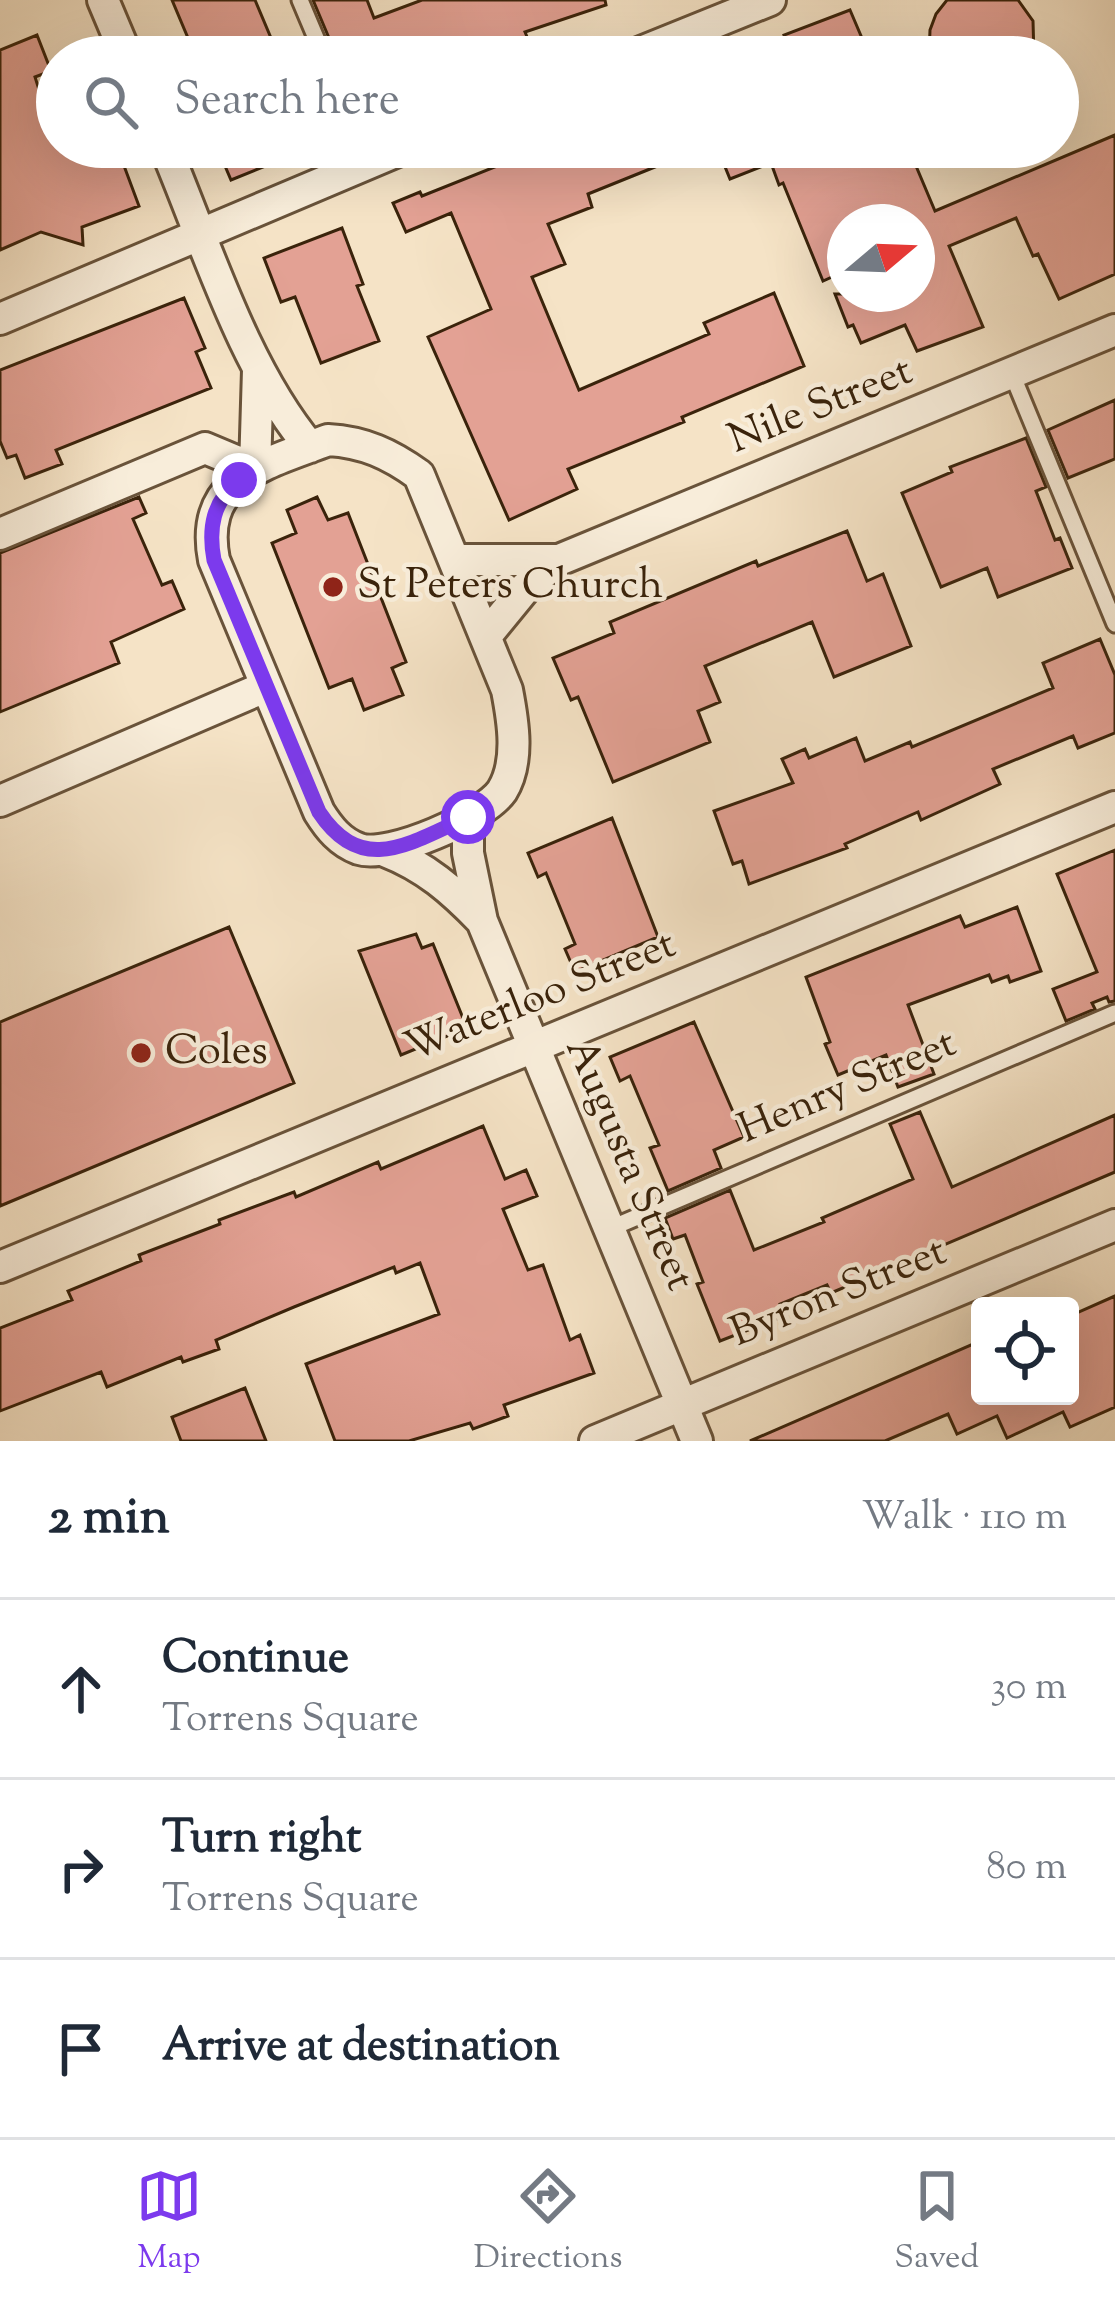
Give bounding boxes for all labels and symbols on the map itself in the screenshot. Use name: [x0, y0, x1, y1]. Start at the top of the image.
north arrow: [827, 204, 935, 312]
street label: Nile Street: [720, 343, 922, 471]
route end: [212, 453, 266, 507]
place label: St Peters Church: [357, 557, 663, 617]
marker: St Peters Church: [320, 574, 346, 600]
route start: [441, 790, 495, 844]
street label: Waterloo Street: [397, 916, 685, 1080]
street label: Henry Street: [730, 1015, 966, 1161]
place label: Coles: [165, 1023, 268, 1083]
street label: Augusta Street: [548, 1029, 708, 1301]
marker: Coles: [128, 1040, 154, 1066]
street label: Byron Street: [722, 1223, 956, 1365]

